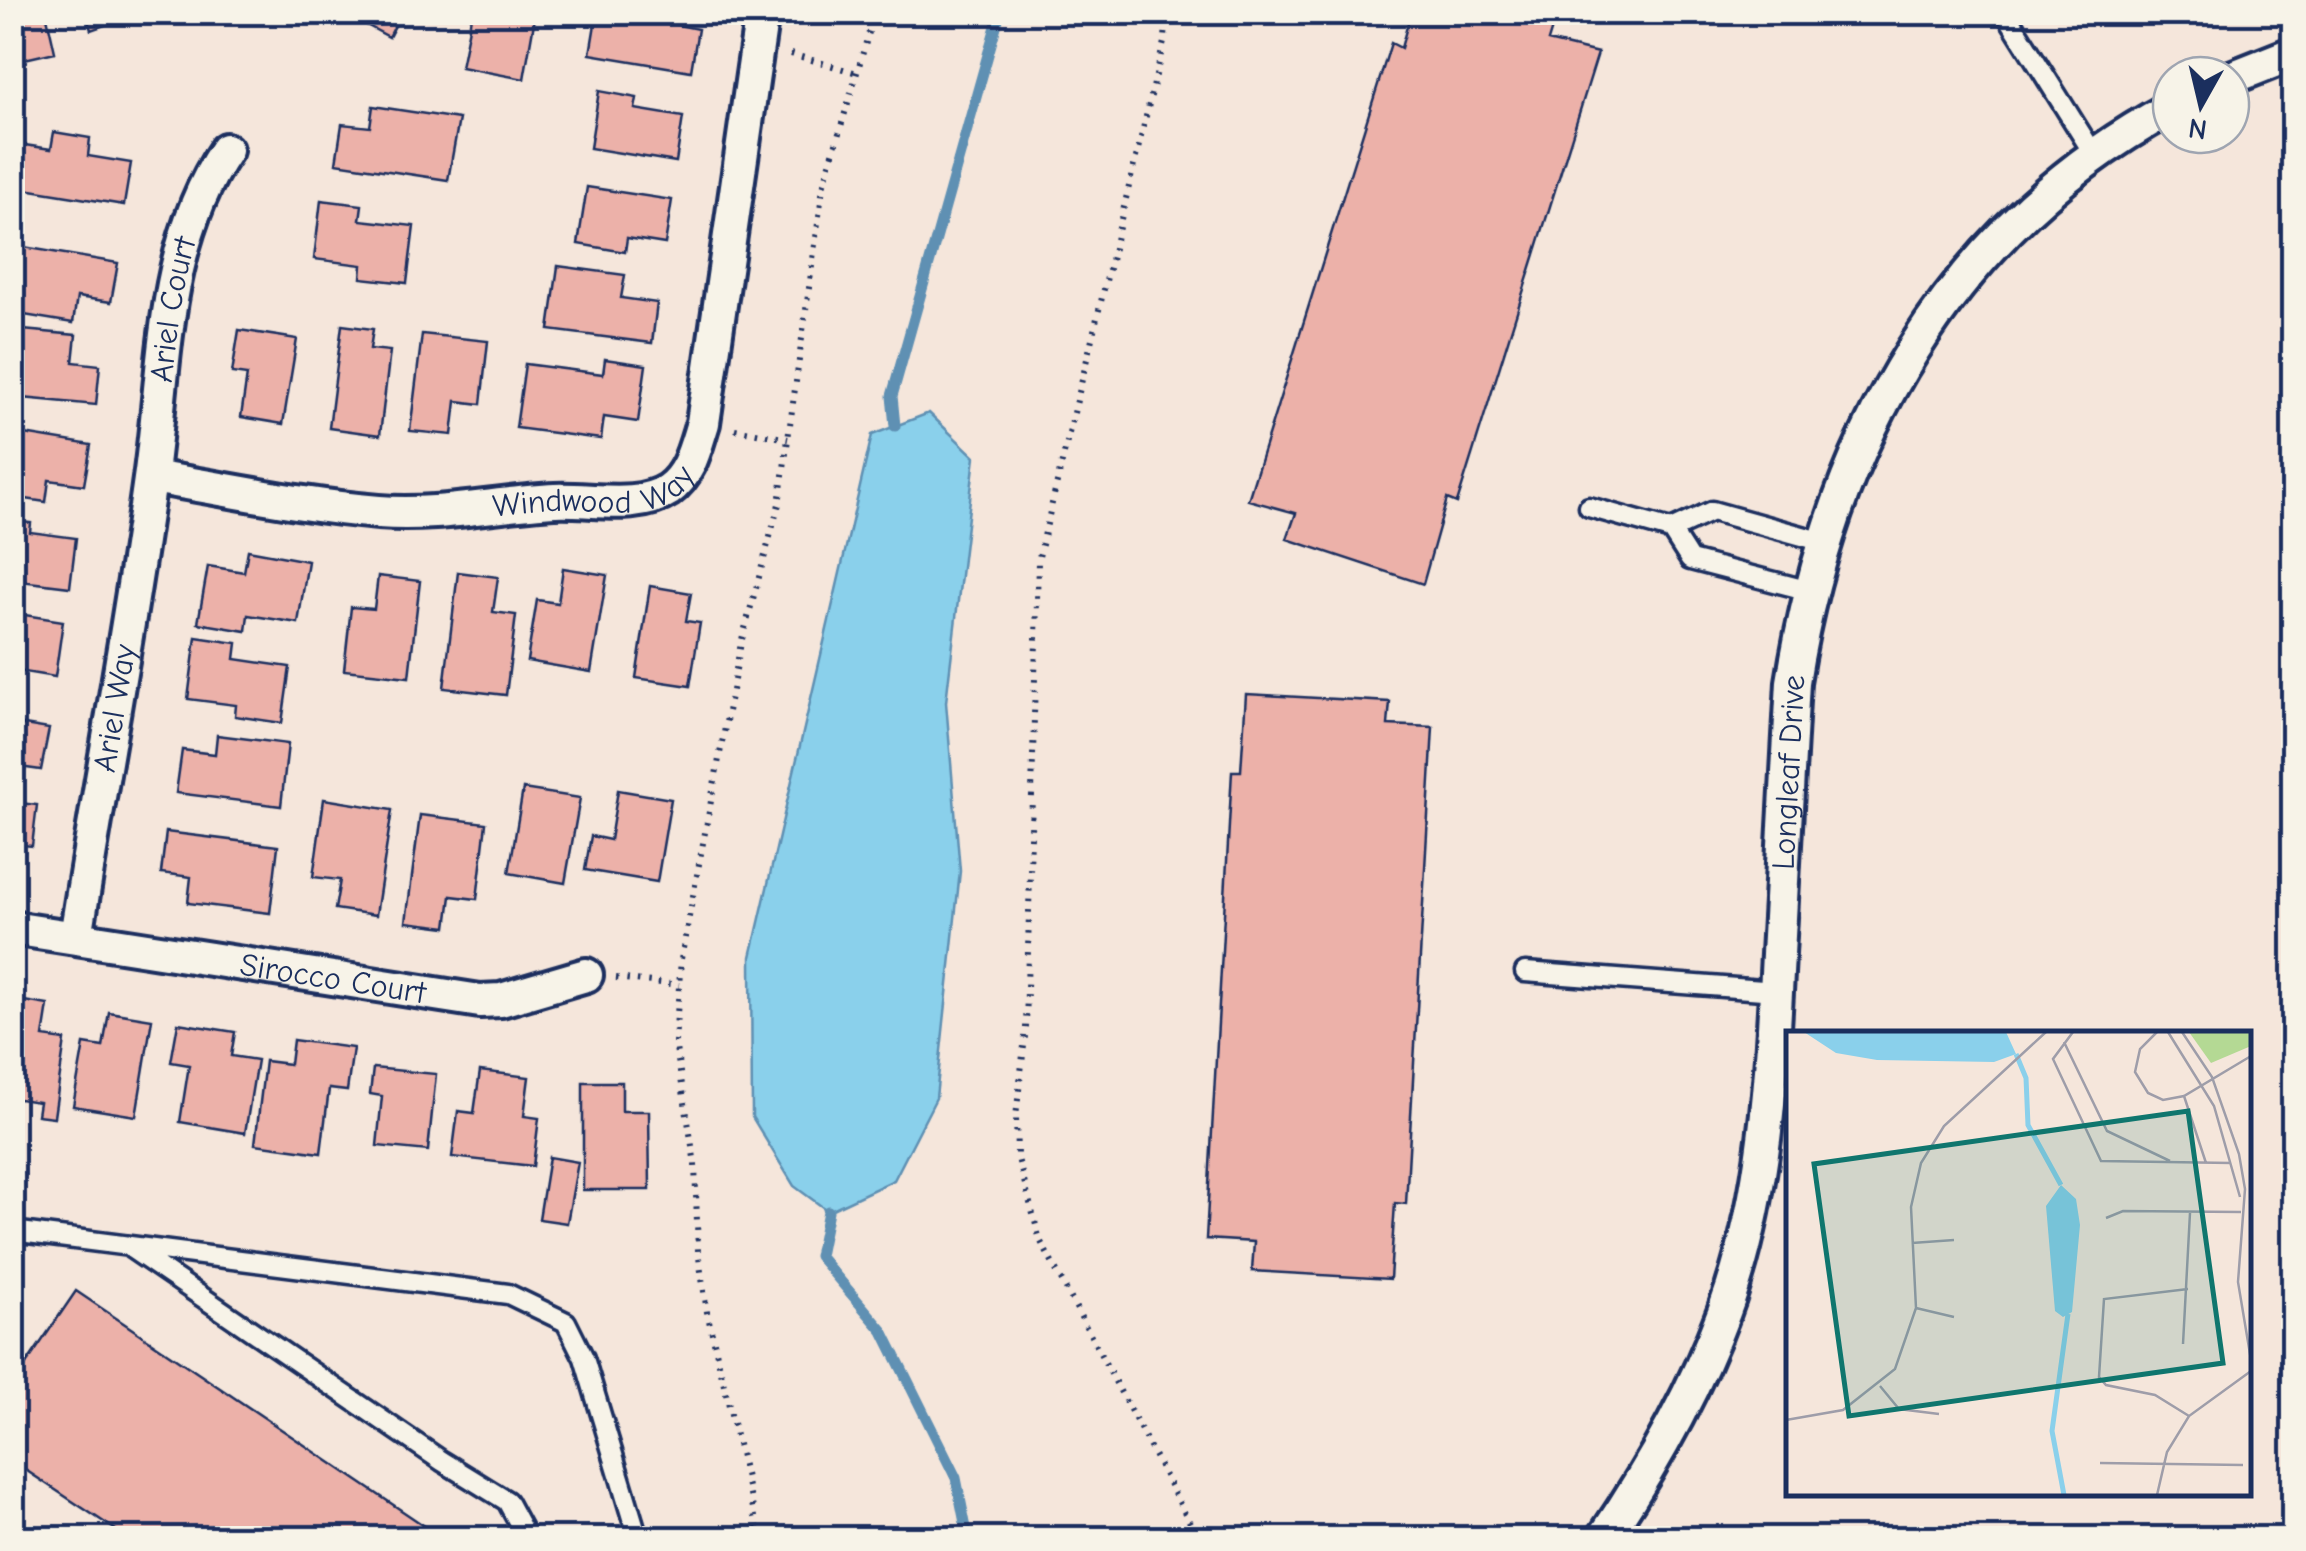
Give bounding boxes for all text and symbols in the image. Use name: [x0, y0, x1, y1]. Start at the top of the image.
north arrow: [2151, 55, 2251, 155]
text: N: [2186, 112, 2209, 146]
street label: Ariel Court: [142, 231, 203, 384]
street label: Windwood Way: [491, 458, 703, 524]
street label: Ariel Way: [85, 641, 143, 775]
street label: Longleaf Drive: [1764, 674, 1812, 871]
street label: Sirocco Court: [238, 945, 429, 1011]
inset map: [1786, 1031, 2251, 1496]

